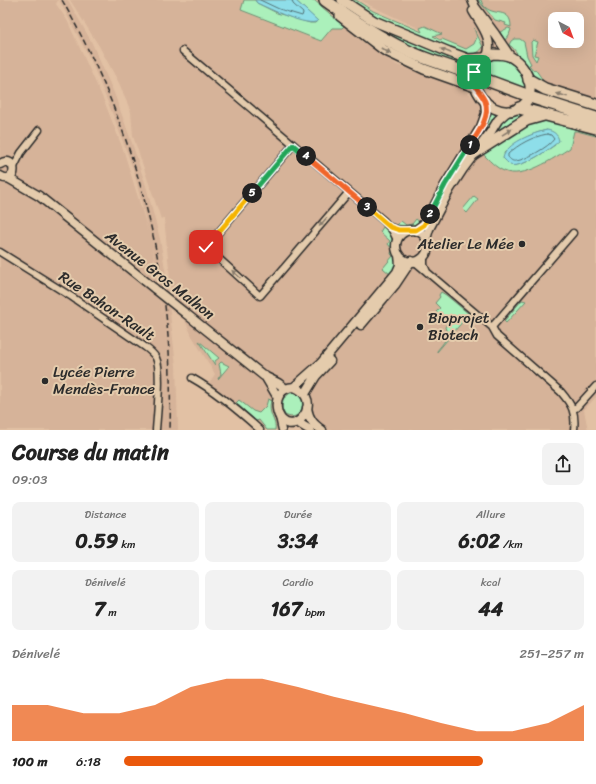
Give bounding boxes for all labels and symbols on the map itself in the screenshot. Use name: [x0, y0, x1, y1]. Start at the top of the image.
north arrow: [548, 12, 584, 48]
one-way arrow: [380, 47, 392, 54]
one-way arrow: [440, 48, 451, 54]
pin: [457, 55, 491, 89]
one-way arrow: [555, 91, 567, 97]
one-way arrow: [502, 128, 512, 136]
pin: 1: [460, 135, 480, 155]
pin: 4: [296, 146, 316, 166]
pin: 5: [242, 183, 262, 203]
pin: 3: [357, 197, 377, 217]
pin: 2: [420, 204, 440, 224]
one-way arrow: [319, 216, 328, 227]
street label: Avenue Gros Malhon: [99, 223, 221, 326]
pin: [189, 230, 223, 264]
place label: Atelier Le Mée: [416, 231, 514, 257]
marker: Atelier Le Mée: [517, 239, 527, 249]
street label: Rue Bahon-Rault: [53, 264, 161, 348]
one-way arrow: [230, 270, 241, 279]
place label: Bioprojet Biotech: [428, 305, 490, 348]
marker: Bioprojet Biotech: [415, 322, 425, 332]
place label: Lycée Pierre Mendès-France: [53, 359, 155, 402]
marker: Lycée Pierre Mendès-France: [40, 376, 50, 386]

